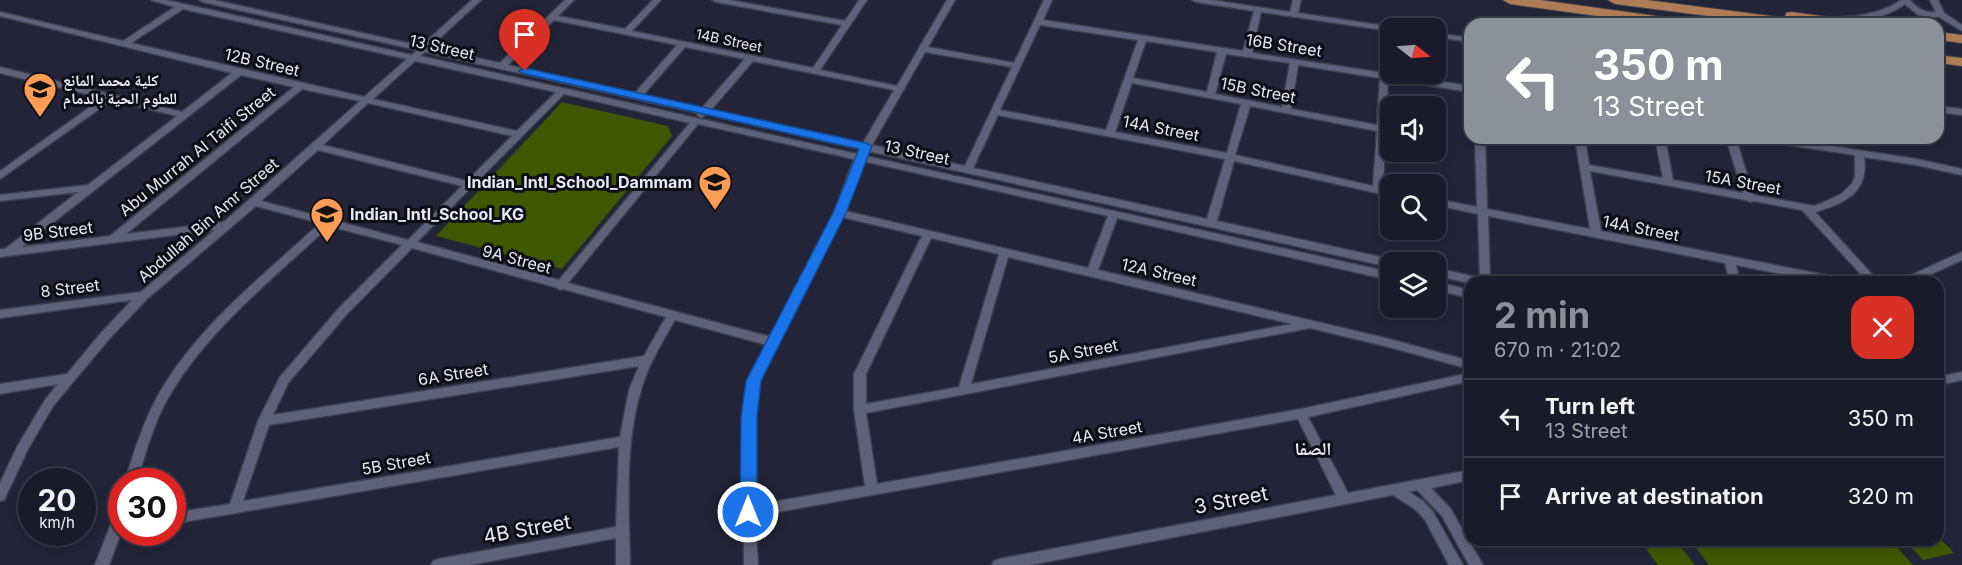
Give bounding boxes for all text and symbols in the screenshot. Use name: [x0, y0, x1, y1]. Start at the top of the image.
pin: [499, 9, 550, 71]
icon: arrive: [508, 18, 541, 51]
north arrow: [1380, 18, 1446, 84]
map controls: [1380, 18, 1446, 318]
street label: 14B Street: [694, 25, 764, 55]
street label: 16B Street: [1245, 29, 1323, 61]
street label: 13 Street: [408, 30, 476, 64]
text: 350 m: [1593, 39, 1724, 90]
icon: left: [1494, 42, 1572, 120]
street label: 12B Street: [223, 44, 301, 80]
place label: كلية محمد المانع للعلوم الحية بالدمام: [63, 70, 177, 110]
school or university icon: كلية محمد المانع للعلوم الحية بالدمام: [22, 71, 58, 118]
street label: 15B Street: [1219, 73, 1297, 107]
street label: Abu Murrah Al Taifi Street: [115, 82, 279, 220]
text: 13 Street: [1593, 90, 1704, 123]
button: sound: [1380, 96, 1446, 162]
street label: 14A Street: [1121, 111, 1201, 145]
street label: 13 Street: [883, 135, 951, 169]
street label: Abdullah Bin Amr Street: [134, 153, 282, 287]
school or university icon: Indian_Intl_School_Dammam: [697, 164, 733, 211]
street label: 15A Street: [1703, 165, 1783, 199]
place label: Indian_Intl_School_Dammam: [467, 172, 692, 192]
button: search: [1380, 174, 1446, 240]
school or university icon: Indian_Intl_School_KG: [309, 196, 345, 243]
place label: Indian_Intl_School_KG: [350, 204, 524, 224]
street label: 14A Street: [1601, 211, 1681, 245]
street label: 9B Street: [22, 217, 94, 245]
street label: 9A Street: [480, 240, 554, 278]
button: layers: [1380, 252, 1446, 318]
street label: 12A Street: [1119, 254, 1199, 290]
street label: 8 Street: [39, 274, 101, 302]
text: 2 min: [1494, 293, 1590, 337]
button: close: [1851, 296, 1914, 359]
street label: 5A Street: [1047, 334, 1119, 368]
text: 670 m · 21:02: [1494, 338, 1621, 362]
street label: 6A Street: [417, 359, 489, 389]
text: Turn left: [1545, 393, 1635, 419]
icon: left: [1494, 402, 1527, 435]
text: 350 m: [1848, 405, 1914, 431]
street label: 4A Street: [1070, 416, 1144, 448]
text: 13 Street: [1545, 419, 1628, 443]
district label: الصفا: [1295, 438, 1331, 459]
street label: 5B Street: [360, 447, 432, 479]
speed limit sign: 30: [108, 468, 186, 546]
position arrow: [716, 480, 780, 544]
icon: arrive: [1494, 480, 1527, 513]
street label: 3 Street: [1192, 481, 1270, 519]
text: 20: [37, 482, 77, 518]
text: Arrive at destination: [1545, 483, 1764, 509]
text: 320 m: [1848, 483, 1914, 509]
street label: 4B Street: [482, 509, 573, 548]
text: km/h: [39, 513, 75, 532]

